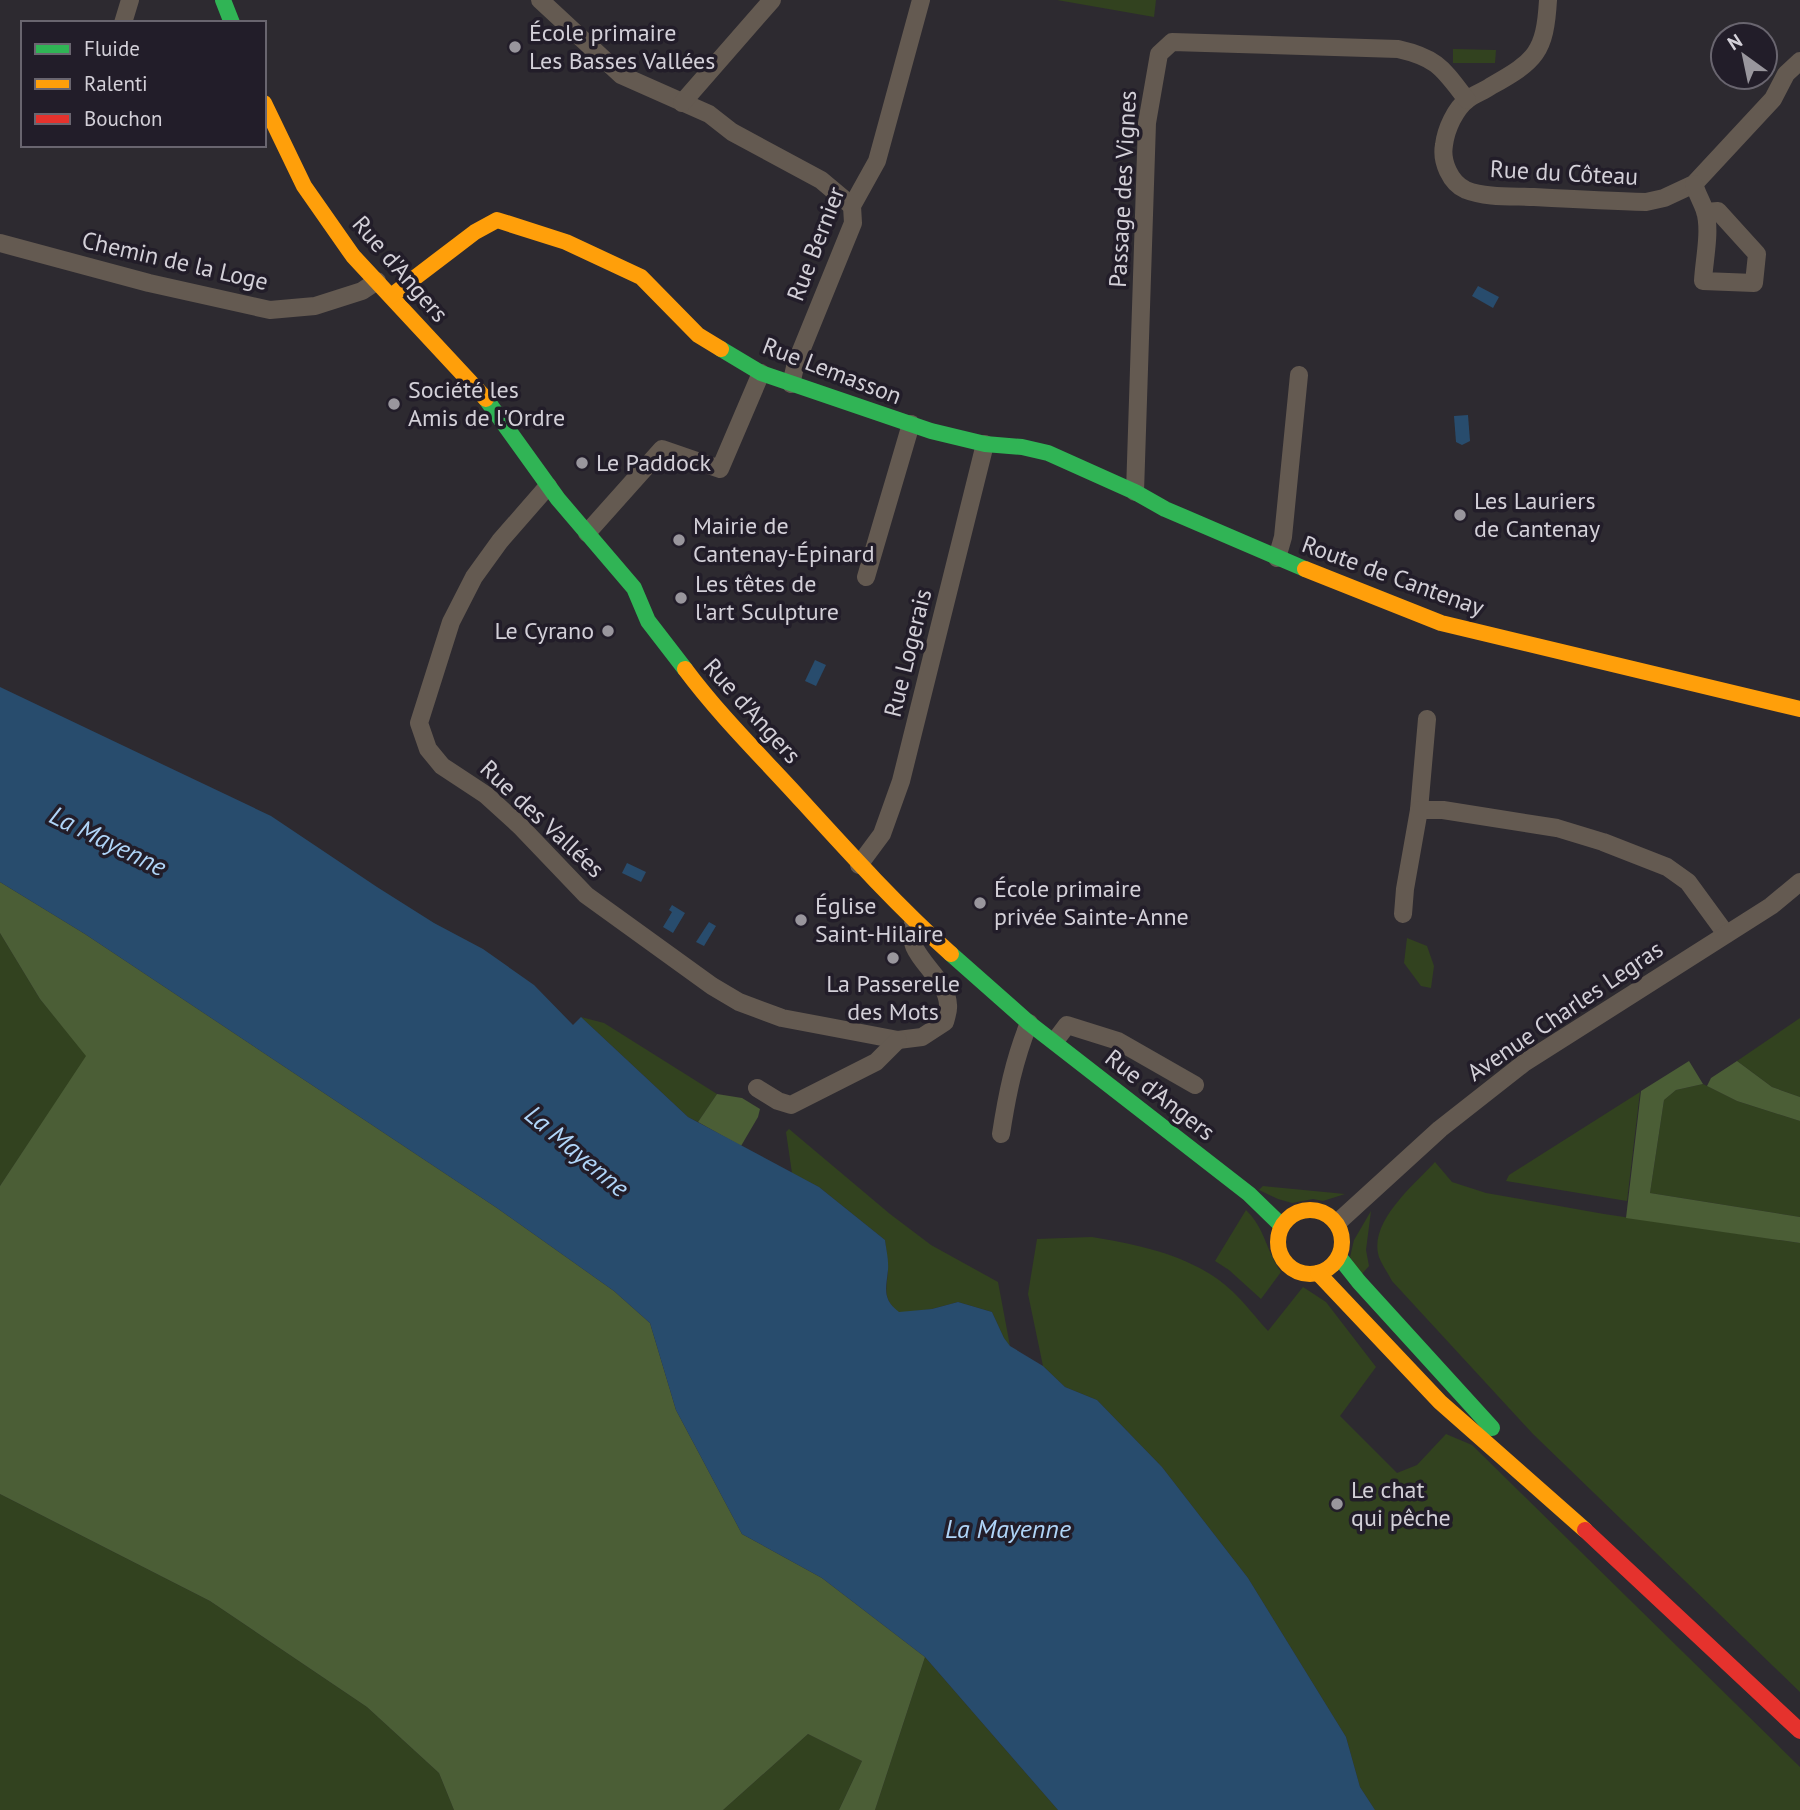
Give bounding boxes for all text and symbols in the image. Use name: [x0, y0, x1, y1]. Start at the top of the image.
place label: École primaire Les Basses Vallées: [529, 17, 715, 76]
legend: [21, 21, 266, 147]
north arrow: [1709, 21, 1779, 91]
text: N: [1723, 28, 1747, 55]
text: Fluide: [84, 35, 140, 62]
marker: École primaire Les Basses Vallées: [507, 39, 523, 55]
text: Ralenti: [84, 70, 148, 97]
street label: Passage des Vignes: [1102, 90, 1143, 288]
text: Bouchon: [84, 105, 163, 132]
street label: Rue du Côteau: [1489, 153, 1639, 192]
street label: Rue Bernier: [780, 182, 851, 305]
street label: Rue d'Angers: [346, 209, 455, 328]
street label: Chemin de la Loge: [79, 224, 271, 297]
street label: Rue Lemasson: [758, 330, 906, 411]
place label: Société les Amis de l'Ordre: [408, 374, 565, 433]
marker: Société les Amis de l'Ordre: [386, 396, 402, 412]
place label: Le Paddock: [596, 447, 712, 478]
marker: Le Paddock: [574, 455, 590, 471]
place label: Les Lauriers de Cantenay: [1474, 485, 1600, 544]
marker: Les Lauriers de Cantenay: [1452, 507, 1468, 523]
place label: Mairie de Cantenay-Épinard: [693, 510, 875, 569]
street label: Route de Cantenay: [1298, 528, 1488, 623]
marker: Mairie de Cantenay-Épinard: [671, 532, 687, 548]
place label: Les têtes de l'art Sculpture: [695, 568, 839, 627]
street label: Rue Logerais: [877, 586, 938, 720]
marker: Les têtes de l'art Sculpture: [673, 590, 689, 606]
place label: Le Cyrano: [494, 615, 594, 646]
marker: Le Cyrano: [600, 623, 616, 639]
street label: Rue d'Angers: [697, 652, 808, 770]
street label: Rue des Vallées: [474, 753, 611, 884]
water label: La Mayenne: [44, 798, 172, 883]
place label: École primaire privée Sainte-Anne: [994, 873, 1189, 932]
place label: Église Saint-Hilaire: [815, 890, 943, 949]
marker: École primaire privée Sainte-Anne: [972, 895, 988, 911]
marker: Église Saint-Hilaire: [793, 912, 809, 928]
street label: Avenue Charles Legras: [1461, 933, 1669, 1088]
marker: La Passerelle des Mots: [885, 950, 901, 966]
place label: La Passerelle des Mots: [826, 968, 960, 1027]
street label: Rue d'Angers: [1099, 1042, 1222, 1147]
water label: La Mayenne: [518, 1097, 636, 1204]
place label: Le chat qui pêche: [1351, 1474, 1451, 1533]
marker: Le chat qui pêche: [1329, 1496, 1345, 1512]
water label: La Mayenne: [945, 1512, 1071, 1545]

